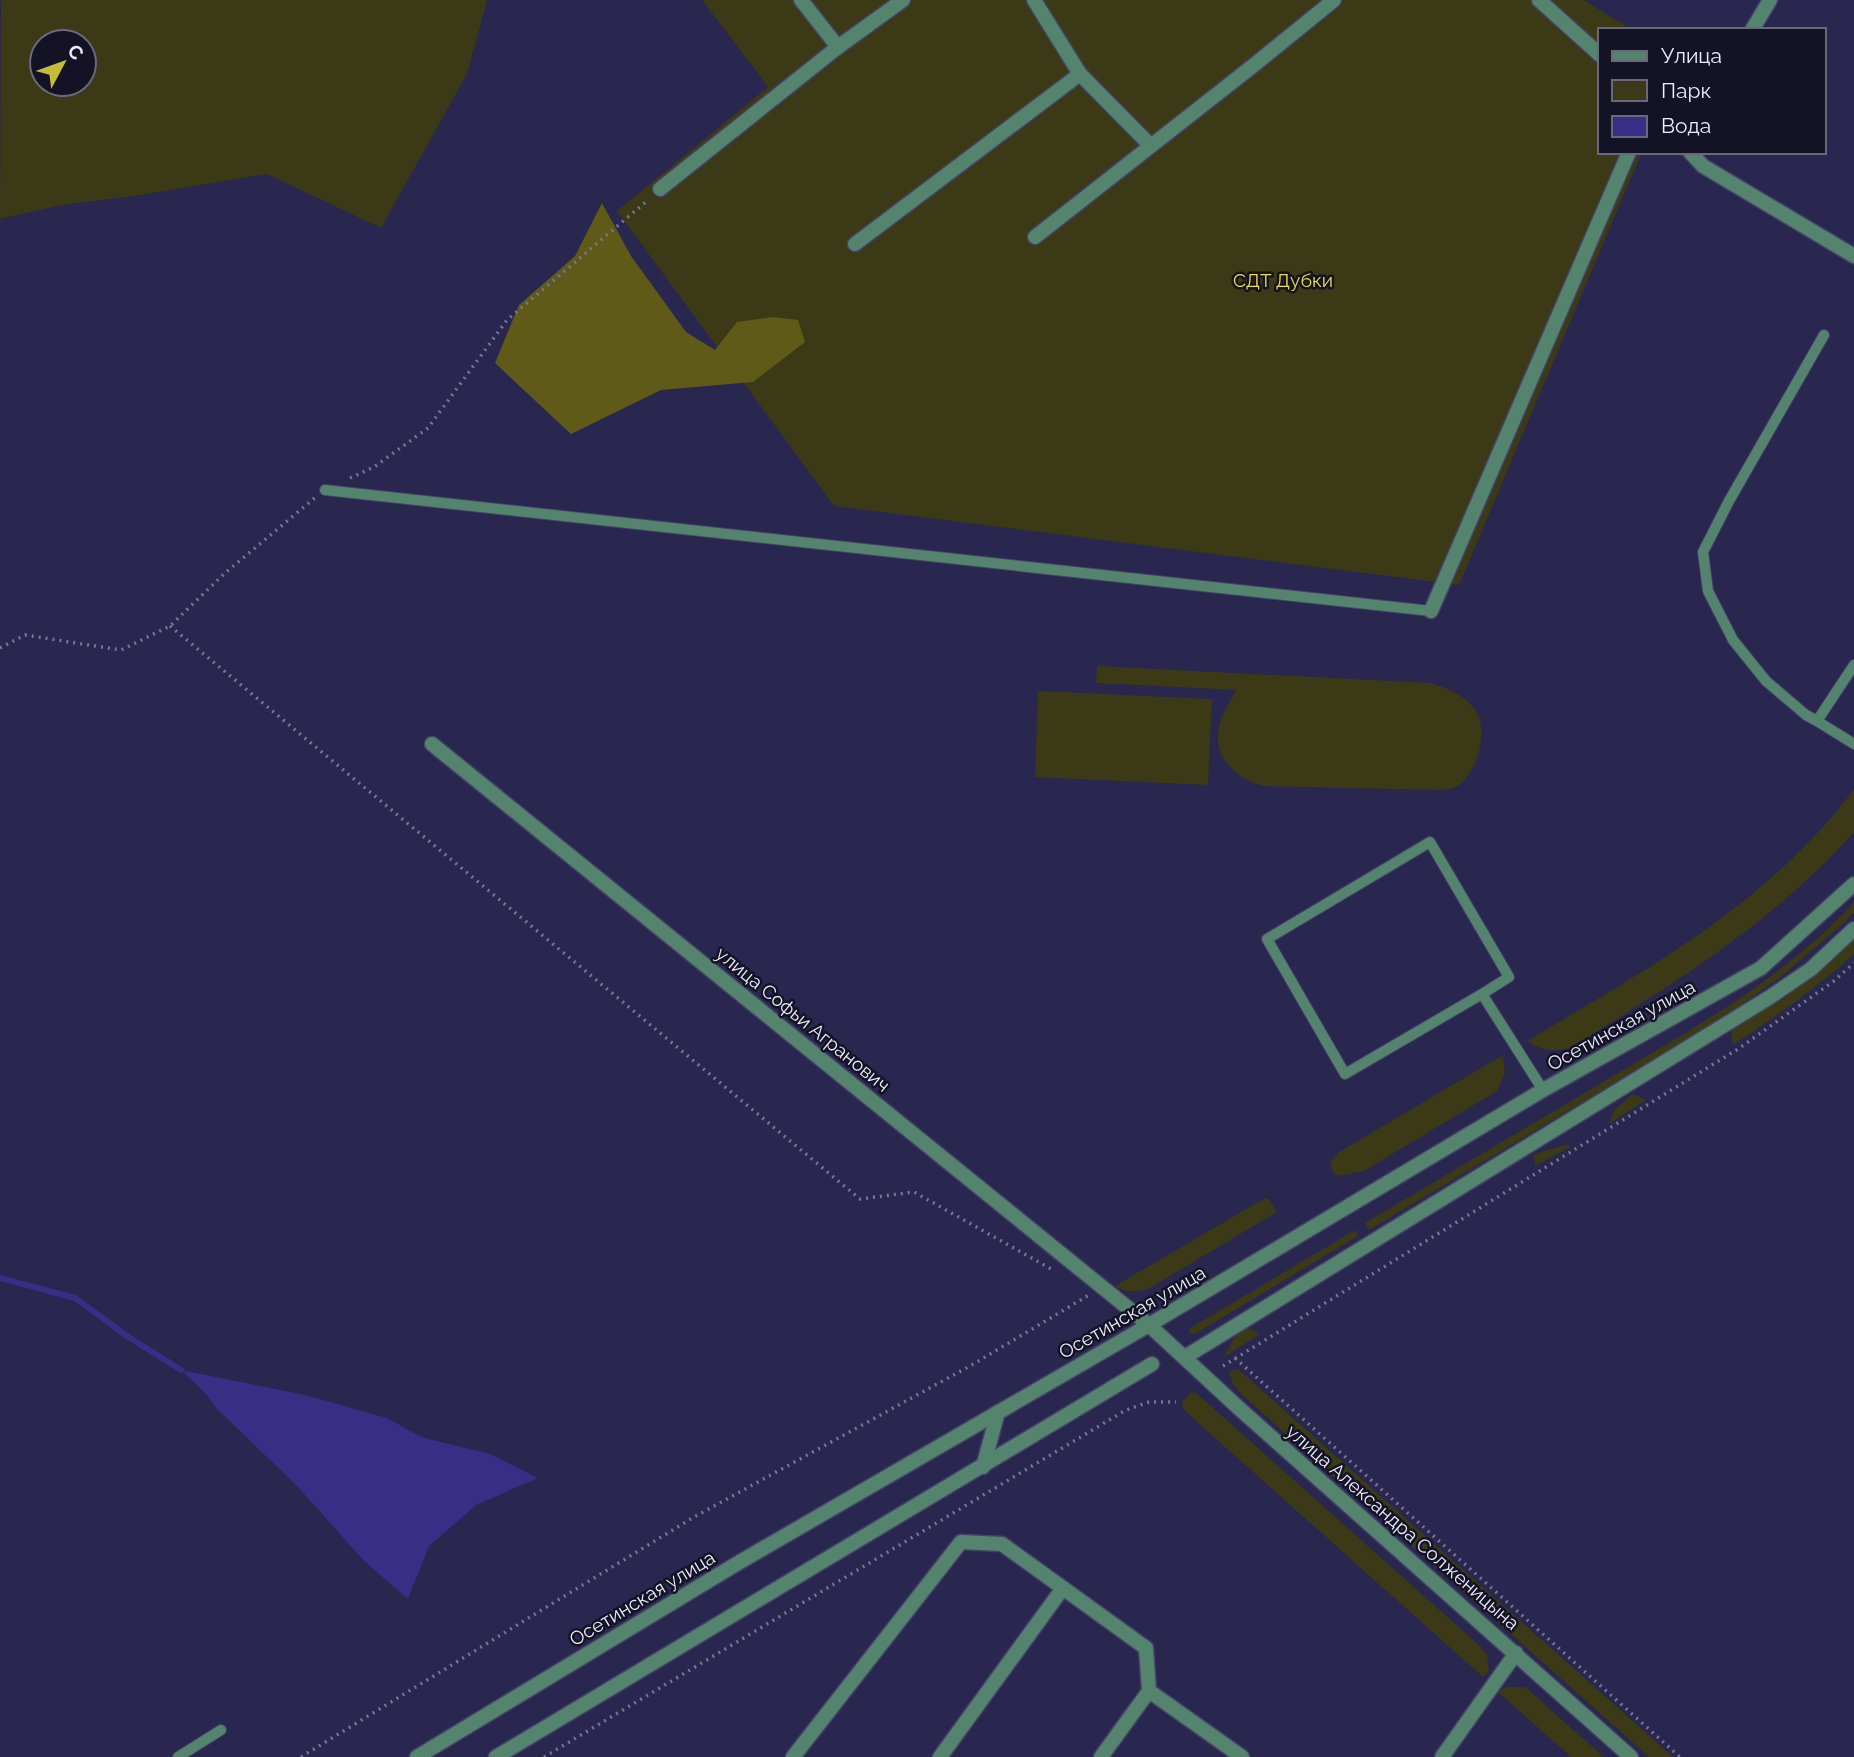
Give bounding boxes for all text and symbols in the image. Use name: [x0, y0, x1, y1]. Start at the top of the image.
north arrow: [28, 28, 98, 98]
legend: [1598, 28, 1826, 154]
text: С: [63, 40, 88, 64]
text: Улица: [1661, 43, 1722, 68]
text: Парк: [1661, 78, 1711, 103]
text: Вода: [1661, 113, 1711, 138]
park label: СДТ Дубки: [1233, 269, 1333, 291]
street label: улица Софьи Агранович: [712, 942, 894, 1096]
street label: Осетинская улица: [1543, 975, 1699, 1075]
street label: Осетинская улица: [1055, 1261, 1209, 1363]
street label: улица Александра Солженицына: [1282, 1420, 1524, 1634]
street label: Осетинская улица: [565, 1546, 719, 1650]

